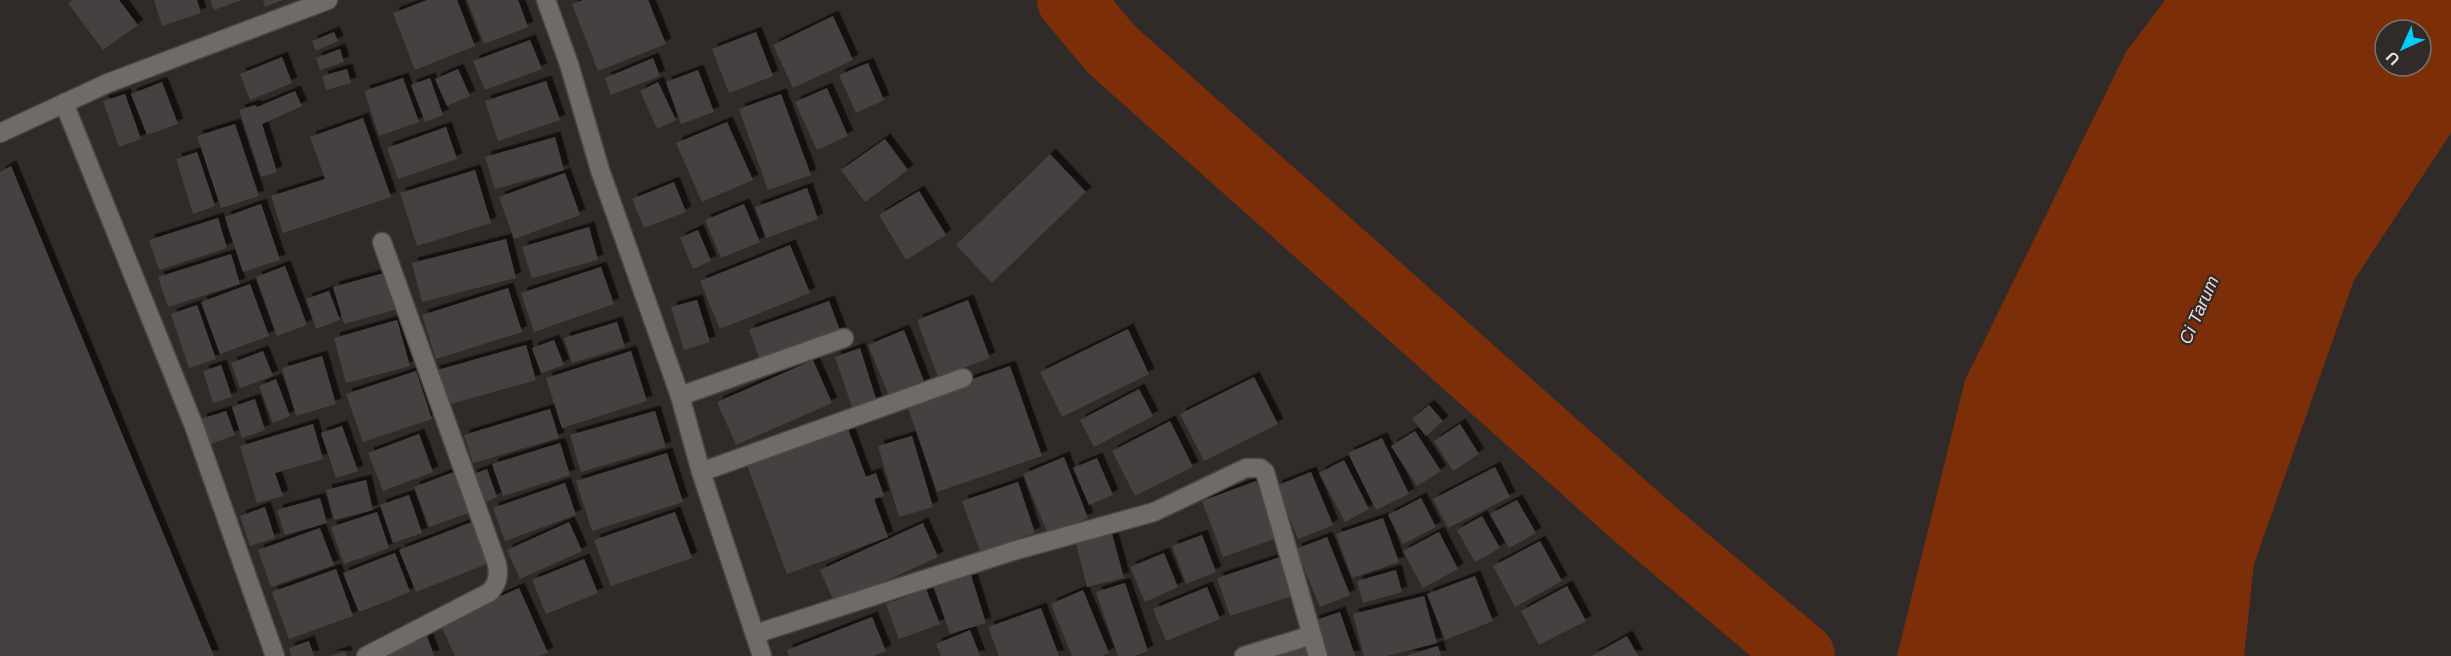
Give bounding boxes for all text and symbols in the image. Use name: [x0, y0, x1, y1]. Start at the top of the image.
north arrow: [2373, 18, 2433, 78]
text: U: [2383, 48, 2403, 68]
water label: Ci Tarum: [2175, 273, 2223, 347]

